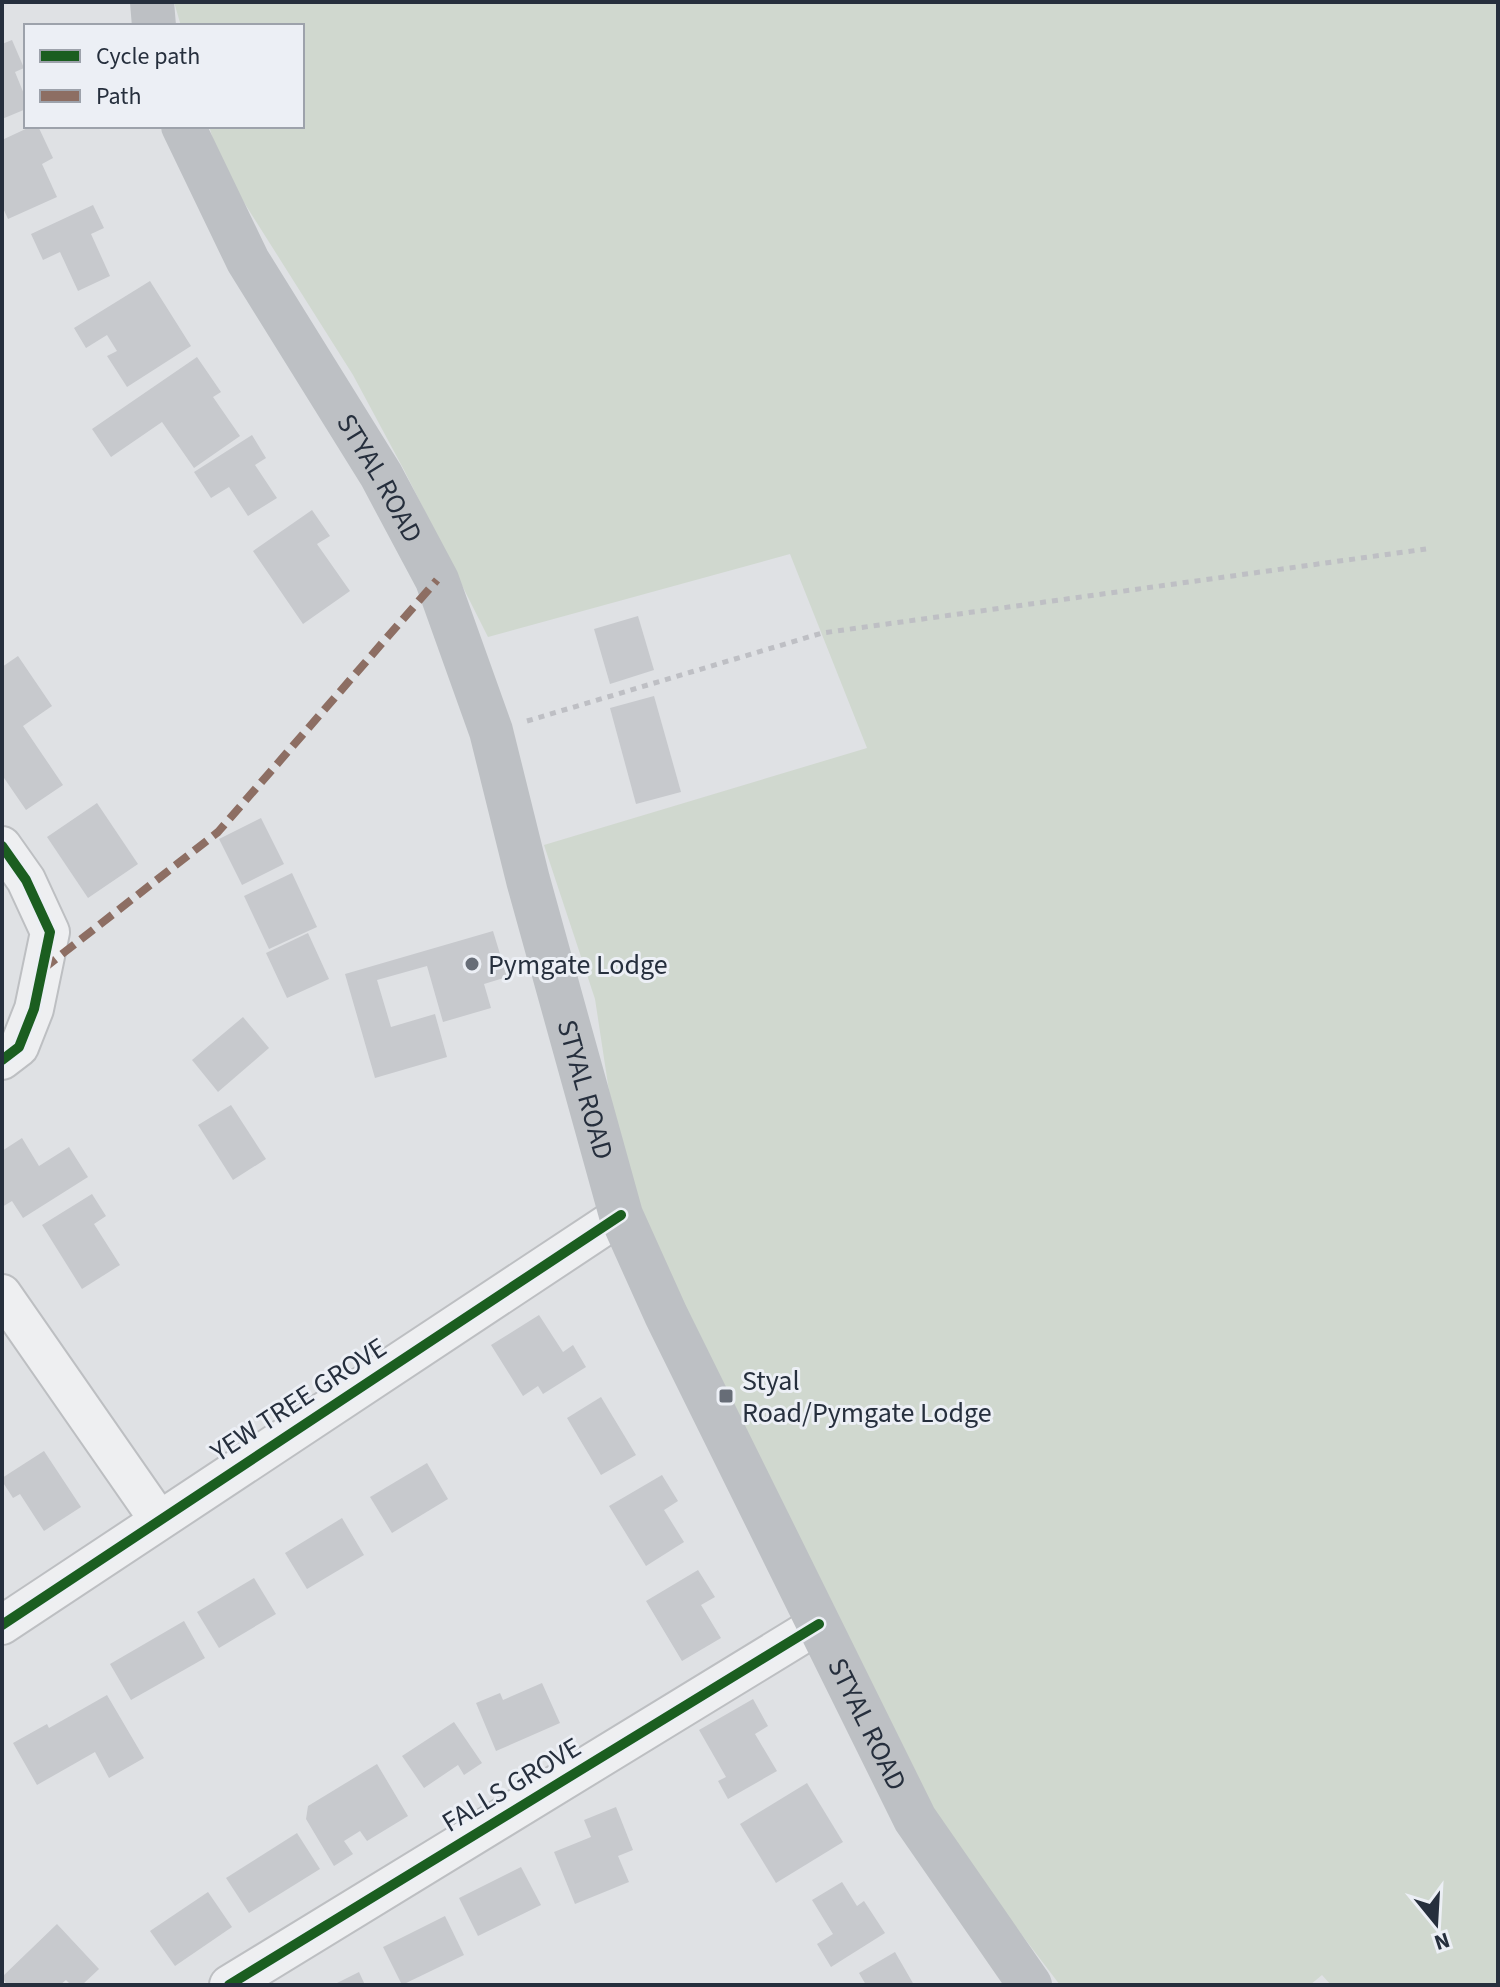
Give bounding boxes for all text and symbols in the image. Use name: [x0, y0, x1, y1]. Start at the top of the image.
legend: [24, 24, 304, 128]
text: Cycle path: [96, 39, 200, 74]
text: Path: [96, 79, 142, 114]
street label: STYAL ROAD: [327, 406, 432, 550]
place label: Pymgate Lodge: [488, 945, 668, 985]
marker: Pymgate Lodge: [463, 955, 481, 973]
street label: STYAL ROAD: [547, 1015, 624, 1164]
street label: YEW TREE GROVE: [202, 1328, 394, 1472]
place label: Styal Road/Pymgate Lodge: [742, 1361, 992, 1433]
marker: Styal Road/Pymgate Lodge: [717, 1387, 735, 1405]
street label: STYAL ROAD: [817, 1651, 917, 1797]
street label: FALLS GROVE: [434, 1728, 589, 1842]
north arrow: [1396, 1883, 1476, 1963]
text: N: [1430, 1924, 1454, 1959]

